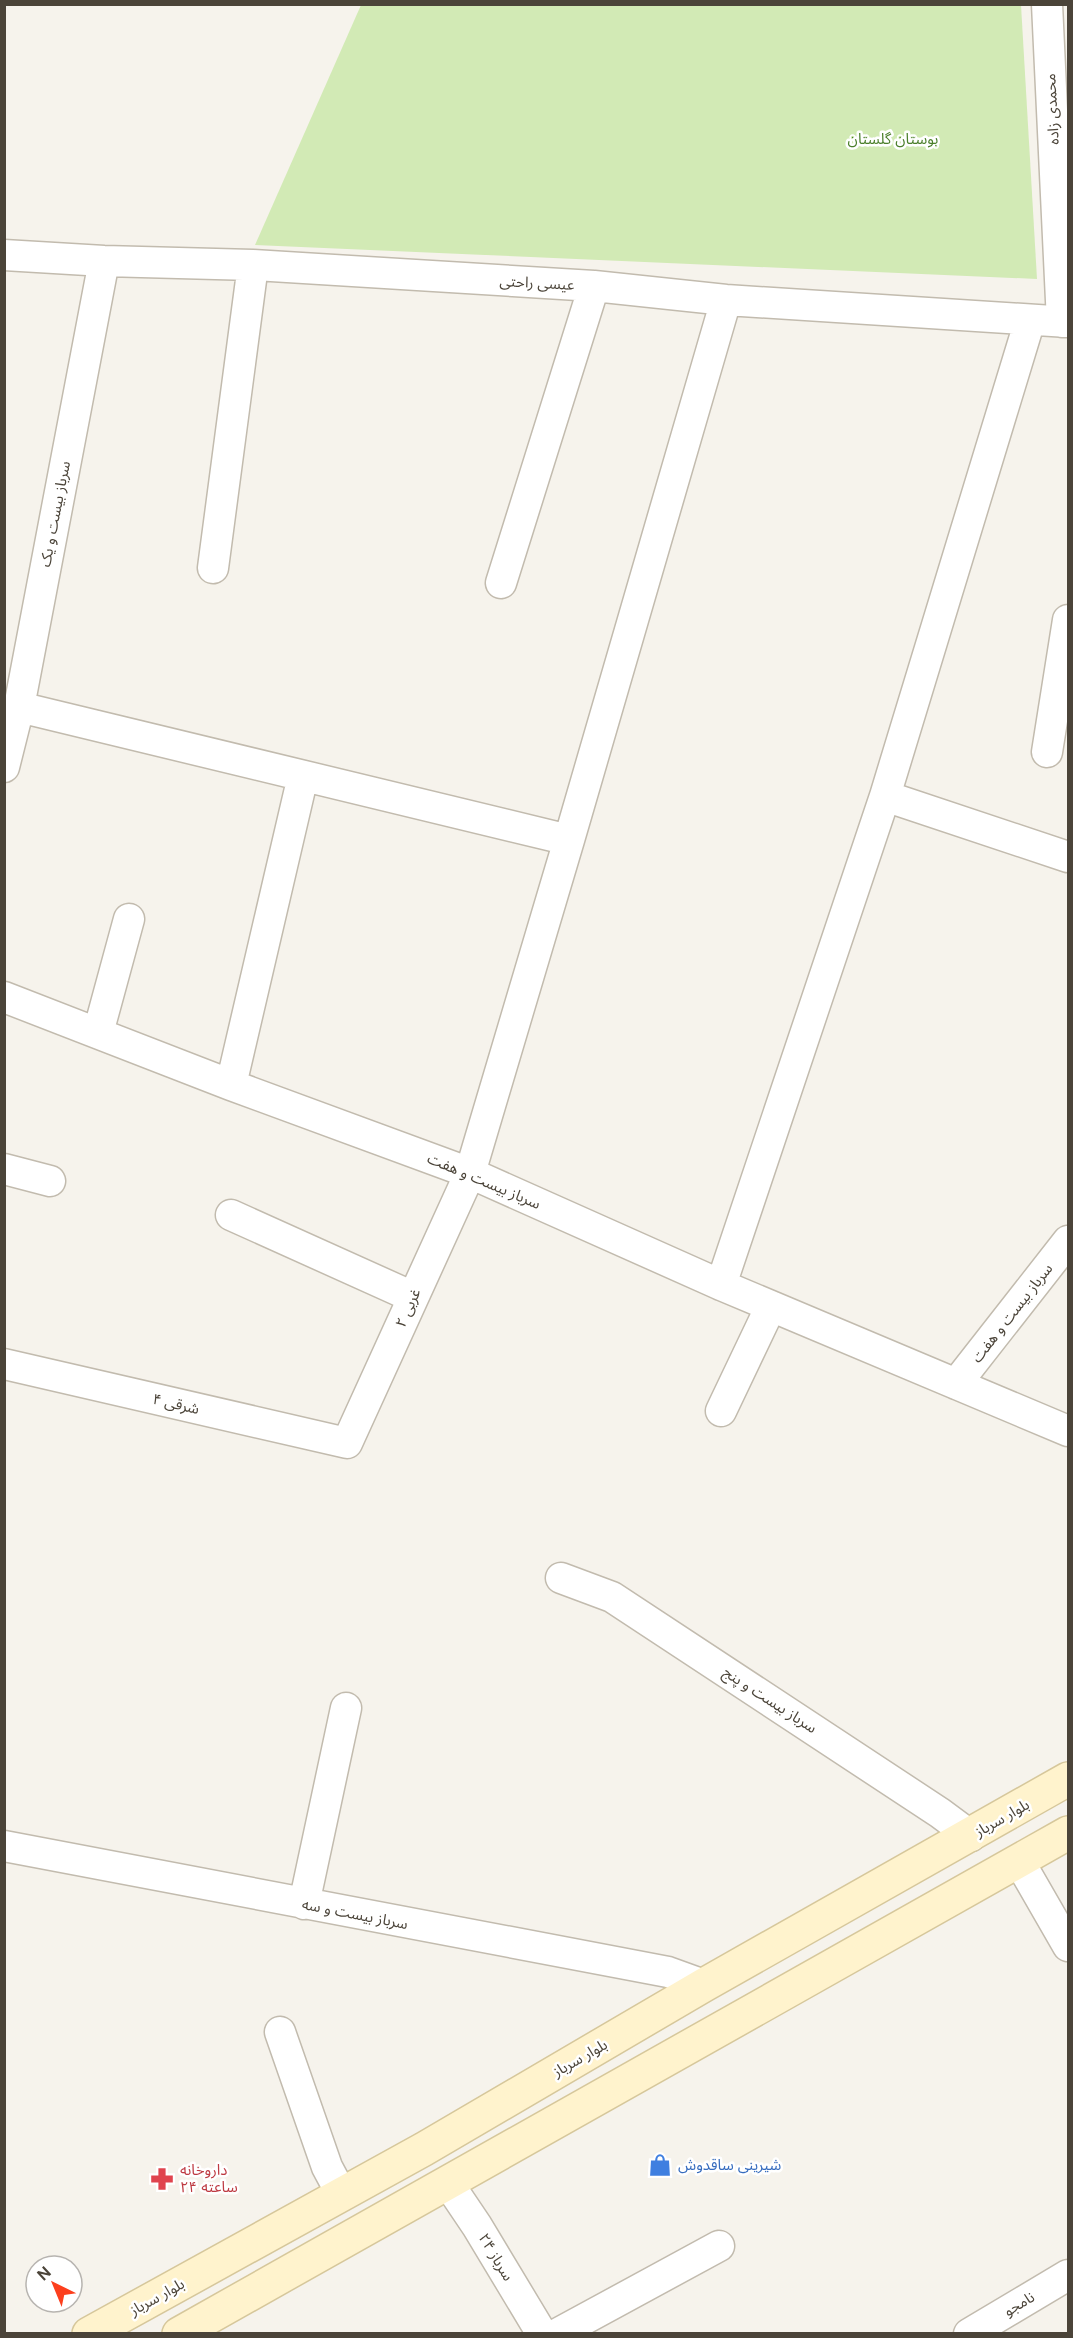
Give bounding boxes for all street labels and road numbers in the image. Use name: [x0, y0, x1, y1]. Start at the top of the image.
street label: محمدی زاده: [1040, 73, 1064, 145]
street label: عیسی راحتی: [499, 271, 575, 295]
street label: سرباز بیست و یک: [35, 459, 75, 569]
street label: سرباز بیست و هفت: [424, 1148, 544, 1214]
street label: سرباز بیست و هفت: [967, 1259, 1057, 1367]
street label: غربی ۲: [391, 1285, 426, 1331]
street label: شرقی ۴: [151, 1389, 202, 1419]
street label: سرباز بیست و پنج: [718, 1662, 821, 1740]
street label: بلوار سرباز: [970, 1794, 1033, 1842]
street label: سرباز بیست و سه: [300, 1894, 410, 1934]
street label: بلوار سرباز: [548, 2034, 611, 2082]
street label: سرباز ۲۴: [474, 2229, 518, 2285]
street label: بلوار سرباز: [125, 2274, 188, 2321]
street label: نامجو: [1000, 2287, 1038, 2321]

